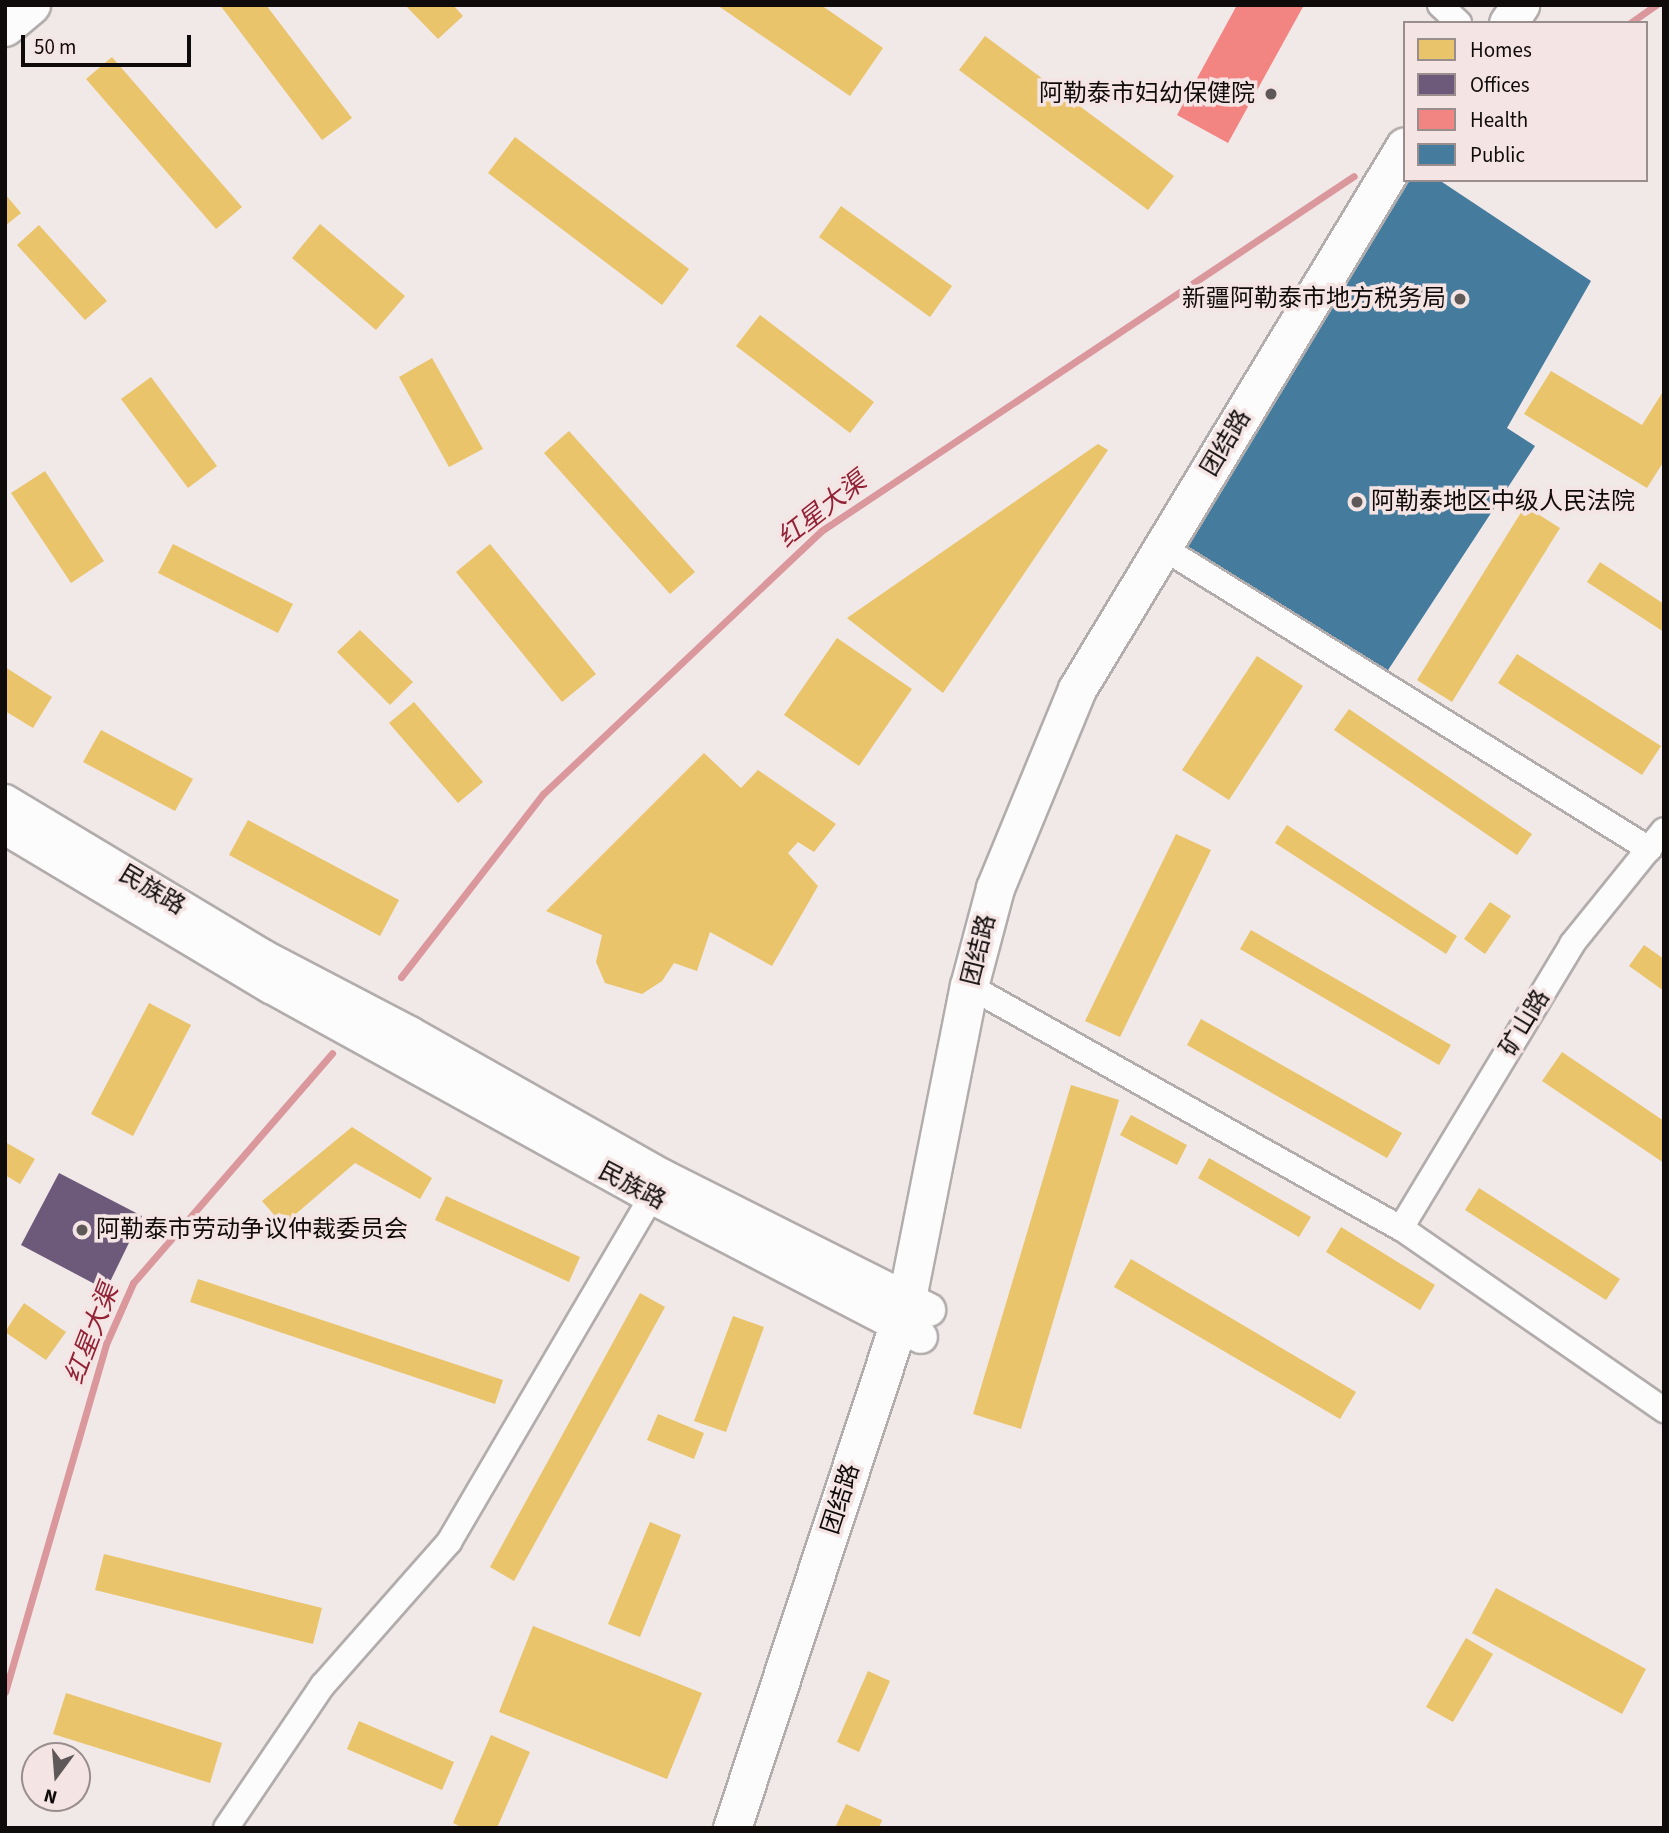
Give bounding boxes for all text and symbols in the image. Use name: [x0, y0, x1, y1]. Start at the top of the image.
scale bar: [24, 21, 194, 65]
legend: [1403, 21, 1648, 182]
text: 50 m: [34, 32, 76, 62]
text: Homes: [1470, 35, 1532, 65]
text: Offices: [1470, 70, 1530, 100]
place label: 阿勒泰市妇幼保健院: [1039, 80, 1255, 108]
marker: 阿勒泰市妇幼保健院: [1261, 84, 1281, 104]
text: Health: [1470, 105, 1528, 135]
text: Public: [1470, 140, 1525, 170]
place label: 新疆阿勒泰市地方税务局: [1182, 285, 1446, 313]
marker: 新疆阿勒泰市地方税务局: [1452, 291, 1468, 307]
street label: 团结路: [1195, 405, 1257, 481]
water label: 红星大渠: [771, 466, 873, 554]
place label: 阿勒泰地区中级人民法院: [1371, 488, 1635, 516]
marker: 阿勒泰地区中级人民法院: [1349, 494, 1365, 510]
street label: 民族路: [114, 859, 190, 921]
street label: 团结路: [956, 912, 1002, 988]
street label: 矿山路: [1494, 985, 1556, 1061]
street label: 民族路: [593, 1156, 671, 1216]
place label: 阿勒泰市劳动争议仲裁委员会: [96, 1216, 408, 1244]
marker: 阿勒泰市劳动争议仲裁委员会: [74, 1222, 90, 1238]
water label: 红星大渠: [59, 1280, 125, 1388]
street label: 团结路: [816, 1460, 866, 1538]
north arrow: [21, 1742, 91, 1812]
text: N: [41, 1781, 60, 1810]

